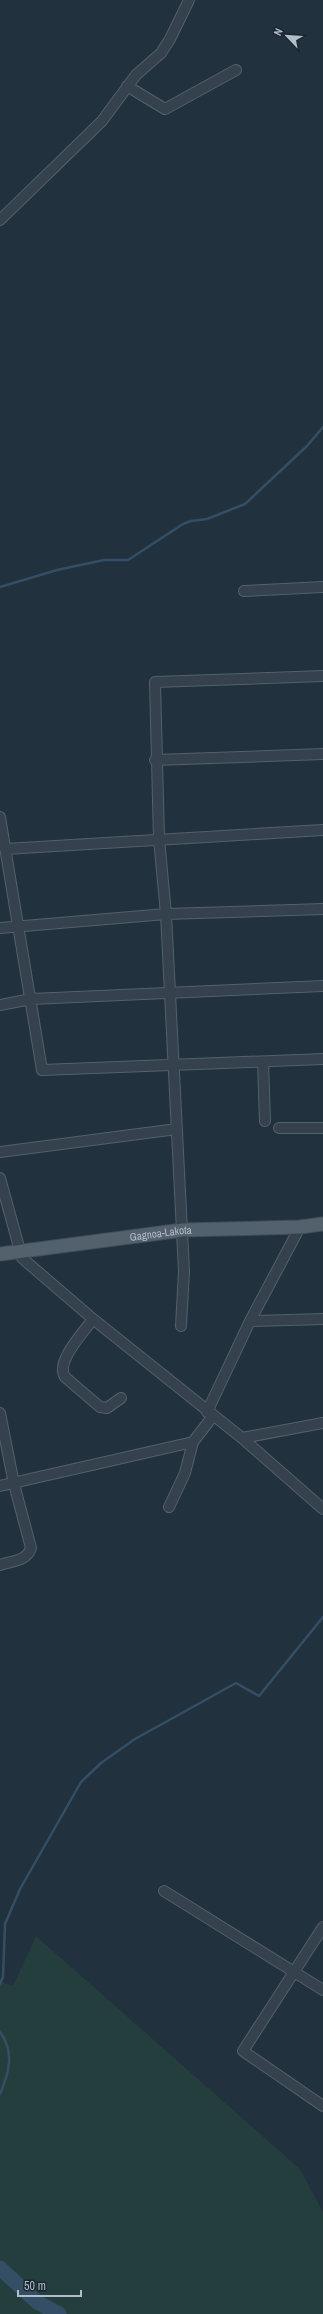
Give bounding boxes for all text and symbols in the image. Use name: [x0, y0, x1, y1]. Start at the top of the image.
north arrow: [267, 16, 307, 56]
text: N: [270, 26, 286, 38]
street label: Gagnoa-Lakota: [129, 1223, 192, 1244]
scale bar: [18, 2272, 81, 2298]
text: 50 m: [24, 2278, 46, 2294]

